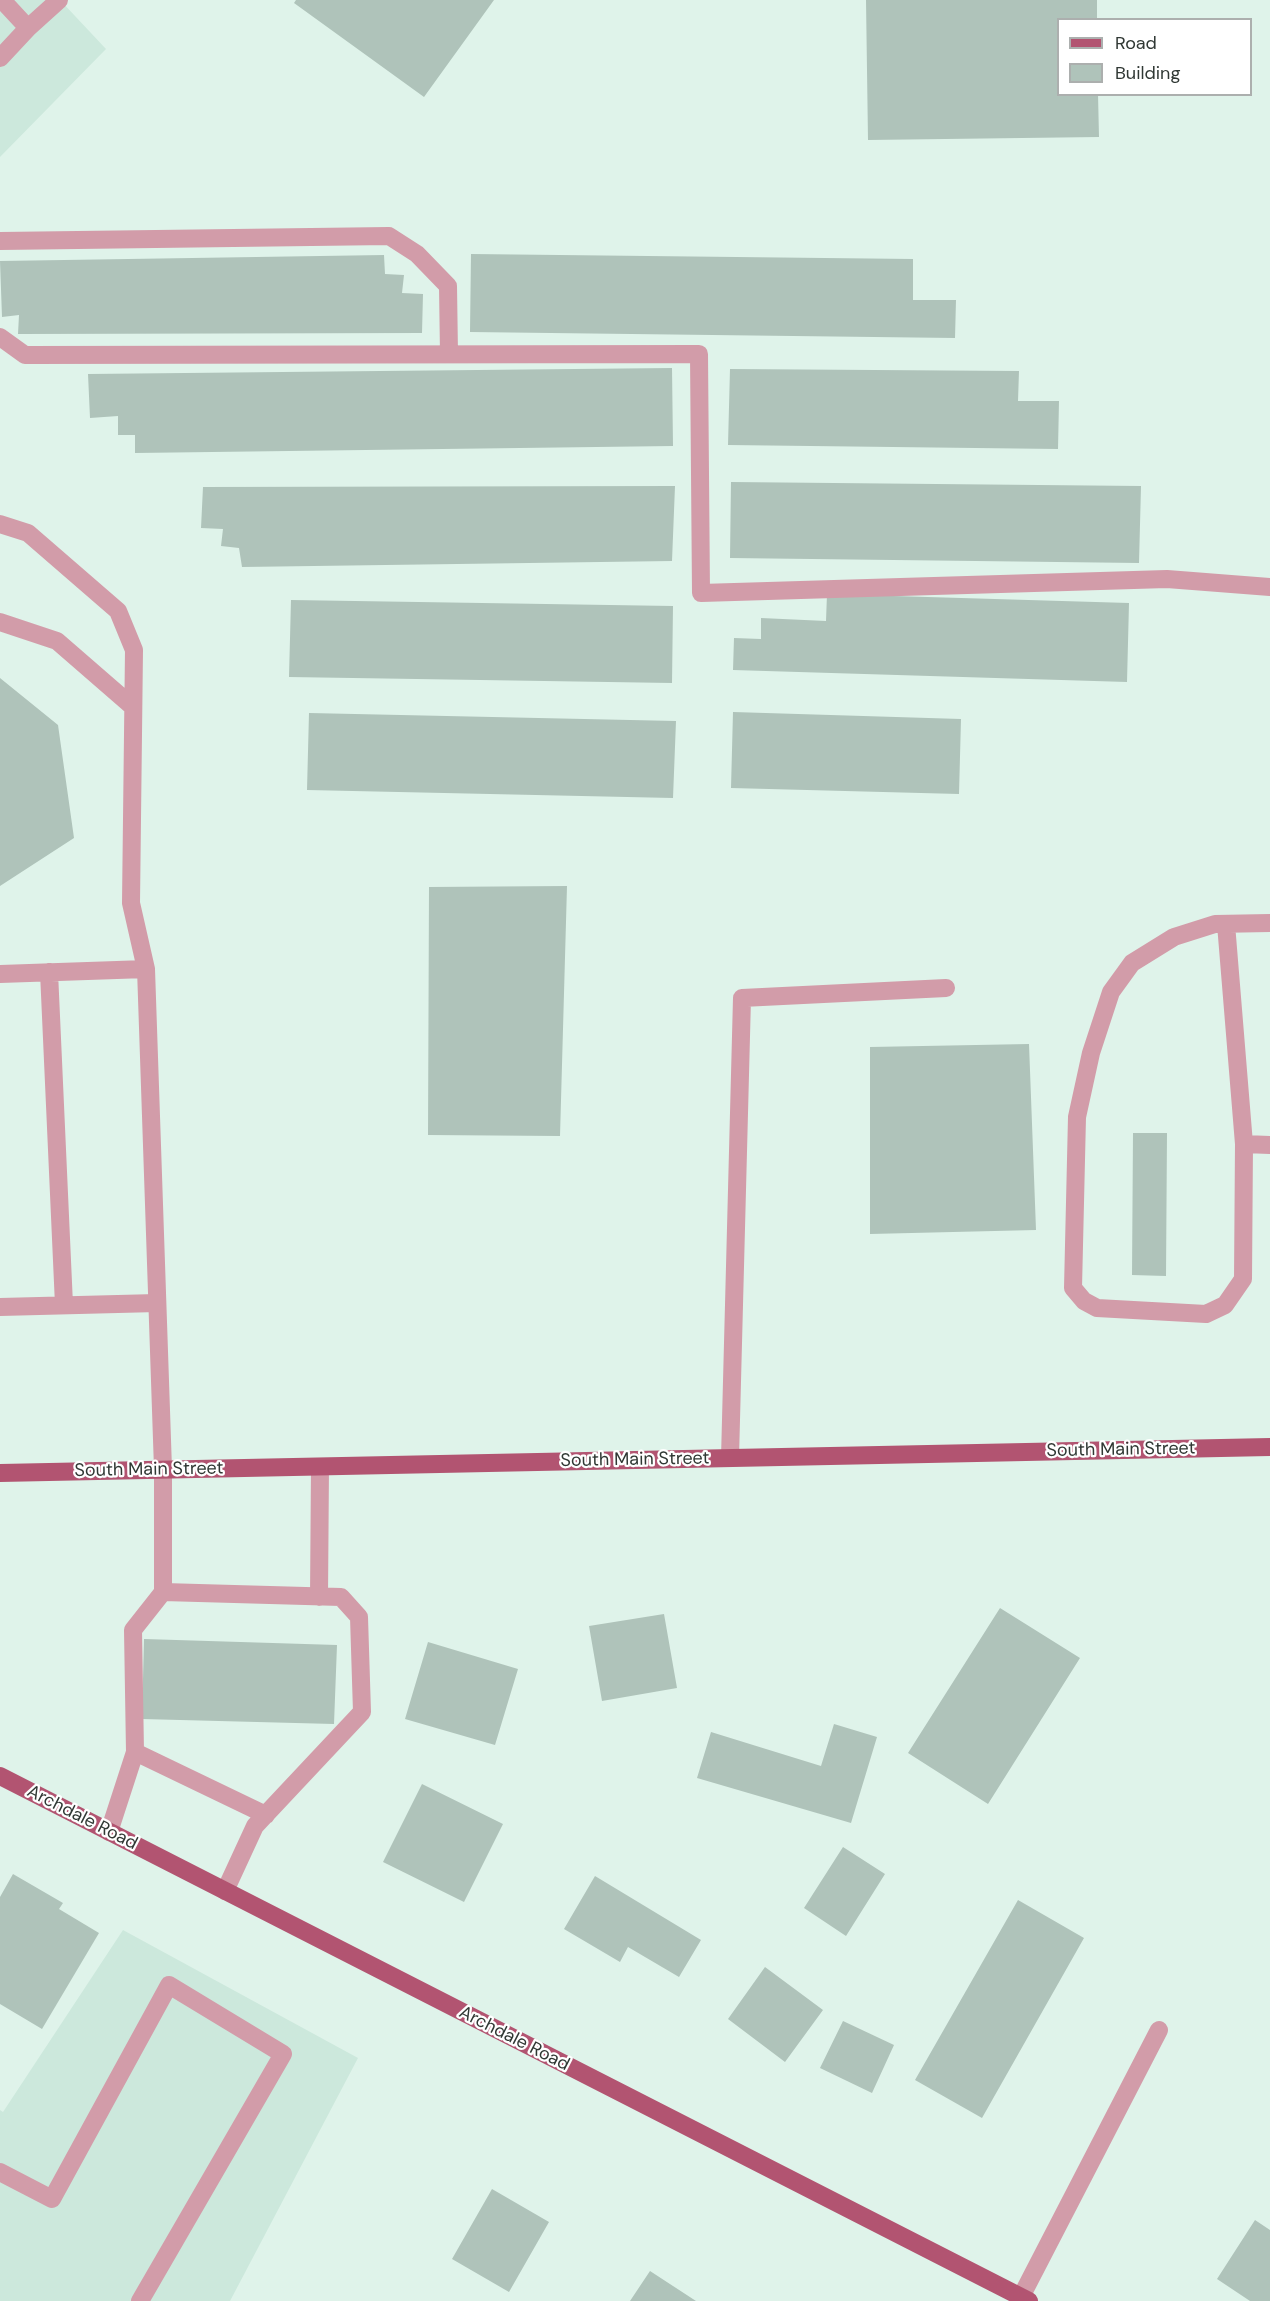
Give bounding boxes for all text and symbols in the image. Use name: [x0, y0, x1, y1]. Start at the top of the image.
legend: [1057, 18, 1252, 96]
text: Road: [1115, 31, 1157, 55]
text: Building: [1115, 61, 1180, 85]
street label: South Main Street: [1046, 1438, 1196, 1462]
street label: South Main Street: [560, 1448, 710, 1472]
street label: South Main Street: [74, 1458, 224, 1482]
street label: Archdale Road: [23, 1781, 141, 1855]
street label: Archdale Road: [455, 2002, 573, 2076]

